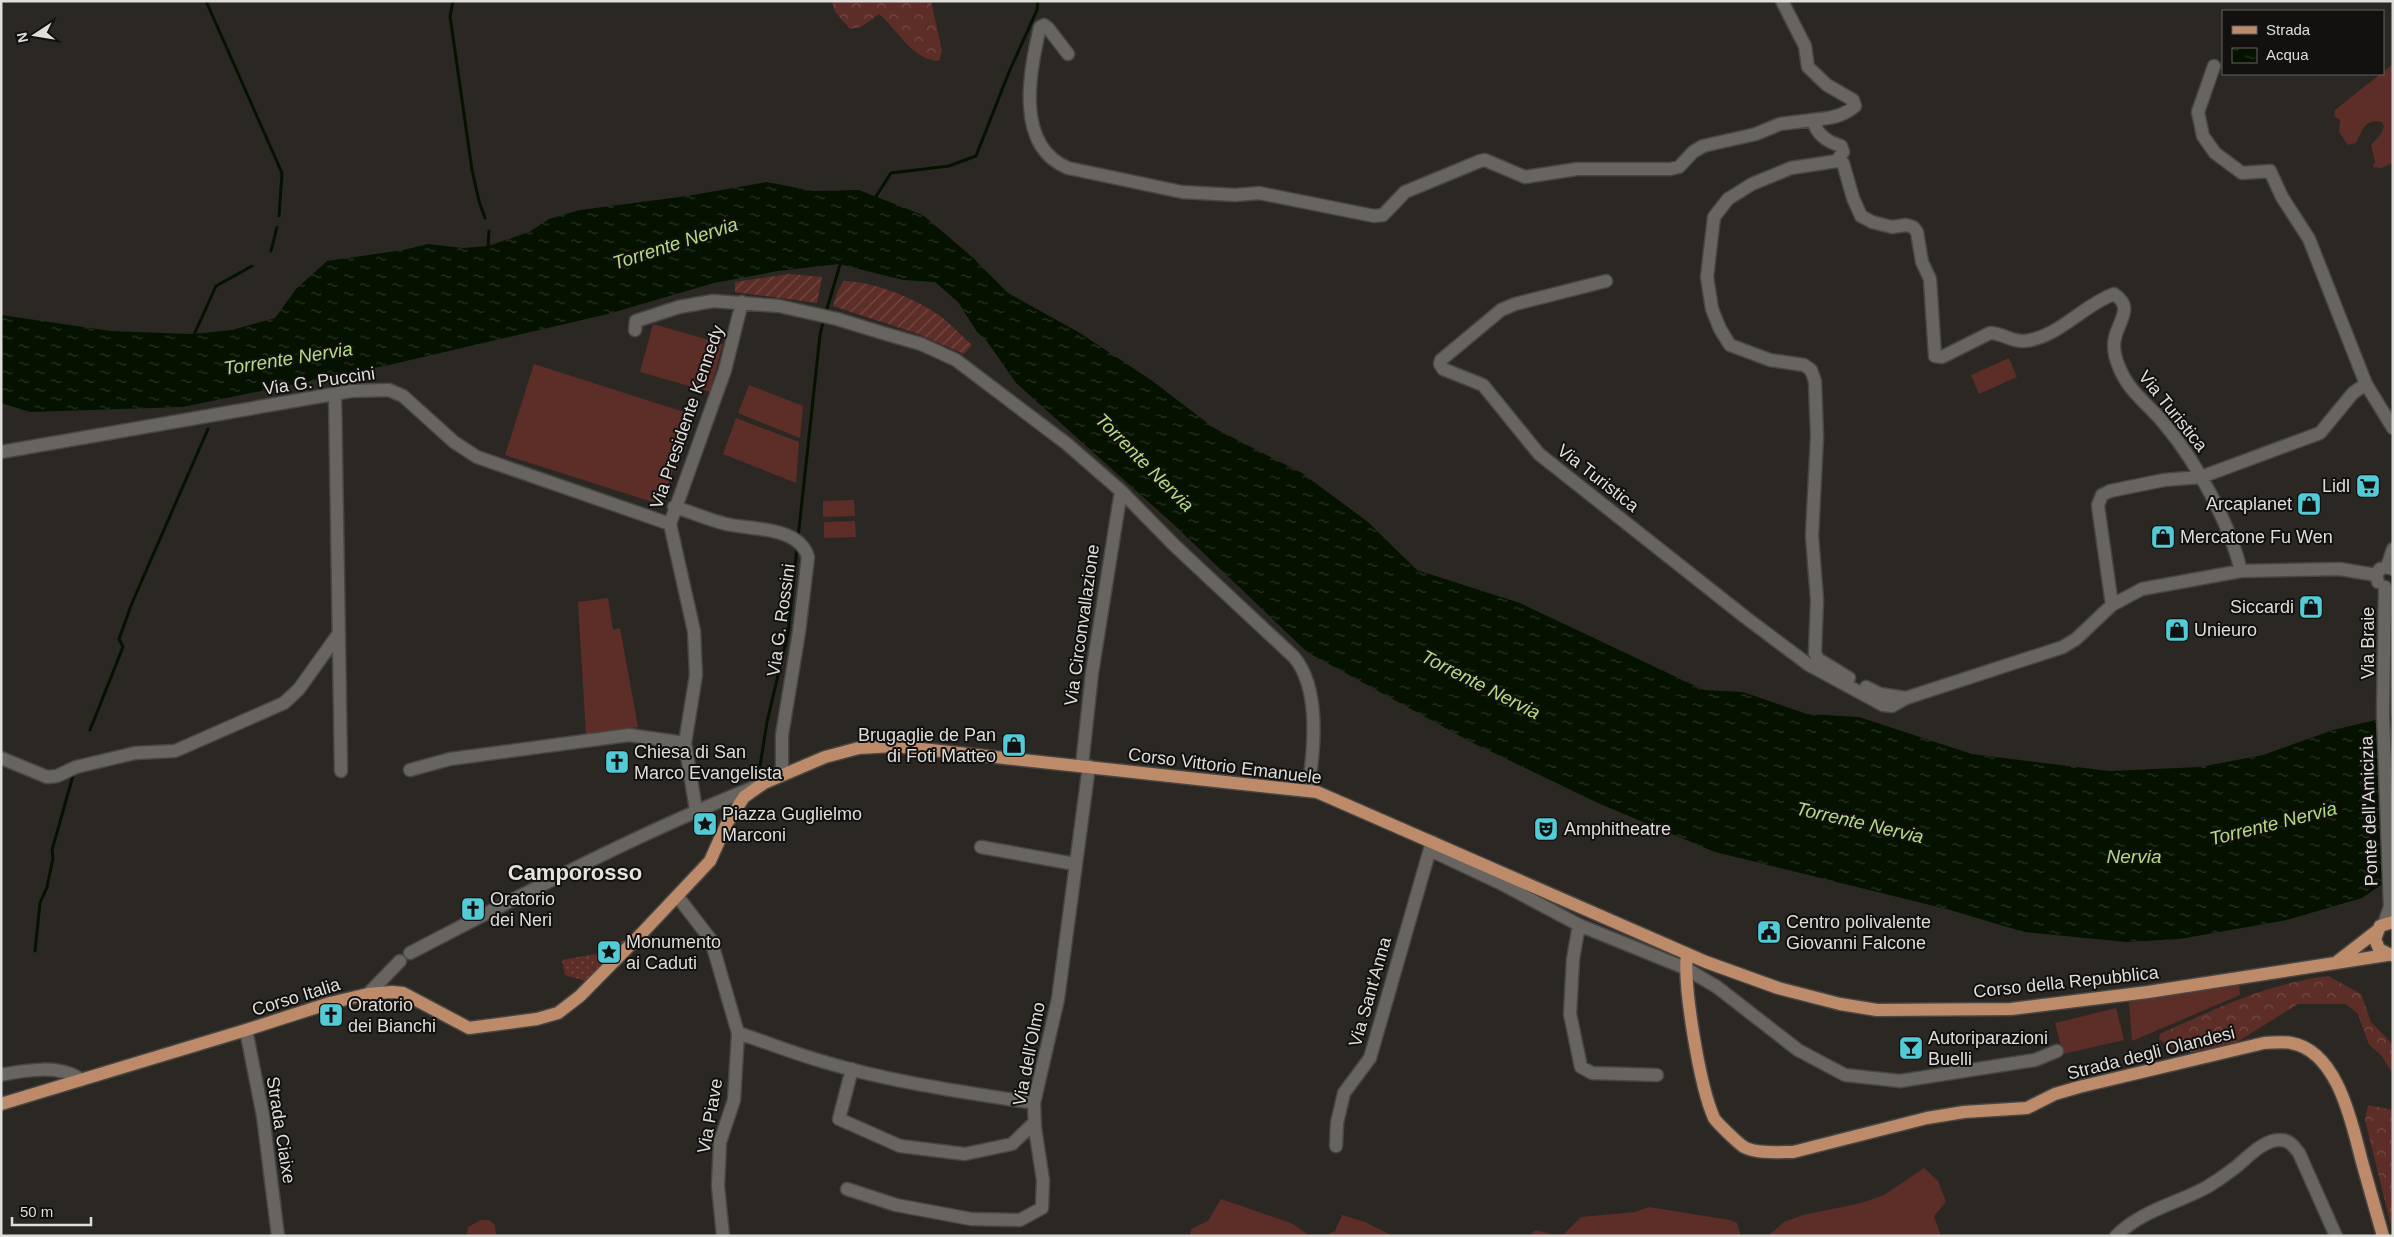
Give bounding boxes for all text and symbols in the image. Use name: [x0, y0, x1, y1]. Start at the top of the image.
north arrow: [10, 10, 60, 60]
legend: [2222, 10, 2384, 75]
text: Strada: [2266, 21, 2311, 38]
text: N: [13, 31, 31, 44]
text: Acqua: [2266, 46, 2309, 63]
water label: Torrente Nervia: [610, 213, 740, 274]
street label: Via Presidente Kennedy: [646, 323, 728, 511]
water label: Torrente Nervia: [222, 338, 354, 379]
street label: Via G. Puccini: [262, 363, 376, 399]
street label: Via Turistica: [2134, 367, 2212, 456]
water label: Torrente Nervia: [1091, 409, 1198, 516]
street label: Via Turistica: [1553, 440, 1643, 517]
supermarket icon: Lidl: [2355, 473, 2381, 499]
place label: Lidl: [2322, 476, 2350, 496]
shop icon: Arcaplanet: [2296, 491, 2322, 517]
place label: Arcaplanet: [2206, 494, 2292, 514]
shop icon: Mercatone Fu Wen: [2150, 524, 2176, 550]
place label: Mercatone Fu Wen: [2180, 527, 2333, 547]
street label: Via Circonvallazione: [1061, 543, 1103, 707]
street label: Via G. Rossini: [763, 562, 799, 678]
shop icon: Siccardi: [2298, 594, 2324, 620]
place label: Siccardi: [2230, 597, 2294, 617]
street label: Via Braie: [2358, 607, 2378, 679]
shop icon: Unieuro: [2164, 617, 2190, 643]
place label: Unieuro: [2194, 620, 2257, 640]
water label: Torrente Nervia: [1418, 646, 1544, 723]
place label: Brugaglie de Pan di Foti Matteo: [858, 725, 996, 766]
shop icon: Brugaglie de Pan di Foti Matteo: [1001, 732, 1027, 758]
street label: Ponte dell'Amicizia: [2356, 734, 2382, 887]
place label: Chiesa di San Marco Evangelista: [634, 742, 783, 783]
street label: Corso Vittorio Emanuele: [1127, 744, 1323, 788]
church icon: Chiesa di San Marco Evangelista: [604, 749, 630, 775]
water label: Torrente Nervia: [1794, 798, 1926, 847]
water label: Torrente Nervia: [2207, 798, 2339, 849]
place label: Piazza Guglielmo Marconi: [722, 804, 862, 845]
place icon: Piazza Guglielmo Marconi: [692, 811, 718, 837]
theatre icon: Amphitheatre: [1533, 816, 1559, 842]
place label: Amphitheatre: [1564, 819, 1671, 839]
water label: Nervia: [2107, 846, 2161, 867]
district label: Camporosso: [508, 860, 642, 885]
place label: Oratorio dei Neri: [490, 889, 555, 930]
church icon: Oratorio dei Neri: [460, 896, 486, 922]
place label: Centro polivalente Giovanni Falcone: [1786, 912, 1931, 953]
public building icon: Centro polivalente Giovanni Falcone: [1756, 919, 1782, 945]
place label: Monumento ai Caduti: [626, 932, 721, 973]
street label: Via Sant'Anna: [1345, 934, 1395, 1049]
place icon: Monumento ai Caduti: [596, 939, 622, 965]
street label: Corso della Repubblica: [1972, 962, 2161, 1002]
street label: Corso Italia: [250, 974, 343, 1020]
place label: Oratorio dei Bianchi: [348, 995, 436, 1036]
street label: Via dell'Olmo: [1009, 1000, 1049, 1108]
church icon: Oratorio dei Bianchi: [318, 1002, 344, 1028]
street label: Strada degli Olandesi: [2065, 1022, 2237, 1084]
place label: Autoriparazioni Buelli: [1928, 1028, 2048, 1069]
bar icon: Autoriparazioni Buelli: [1898, 1035, 1924, 1061]
street label: Strada Ciaixe: [263, 1075, 299, 1185]
street label: Via Piave: [694, 1077, 726, 1155]
scale bar: [12, 1194, 91, 1226]
text: 50 m: [20, 1203, 53, 1220]

